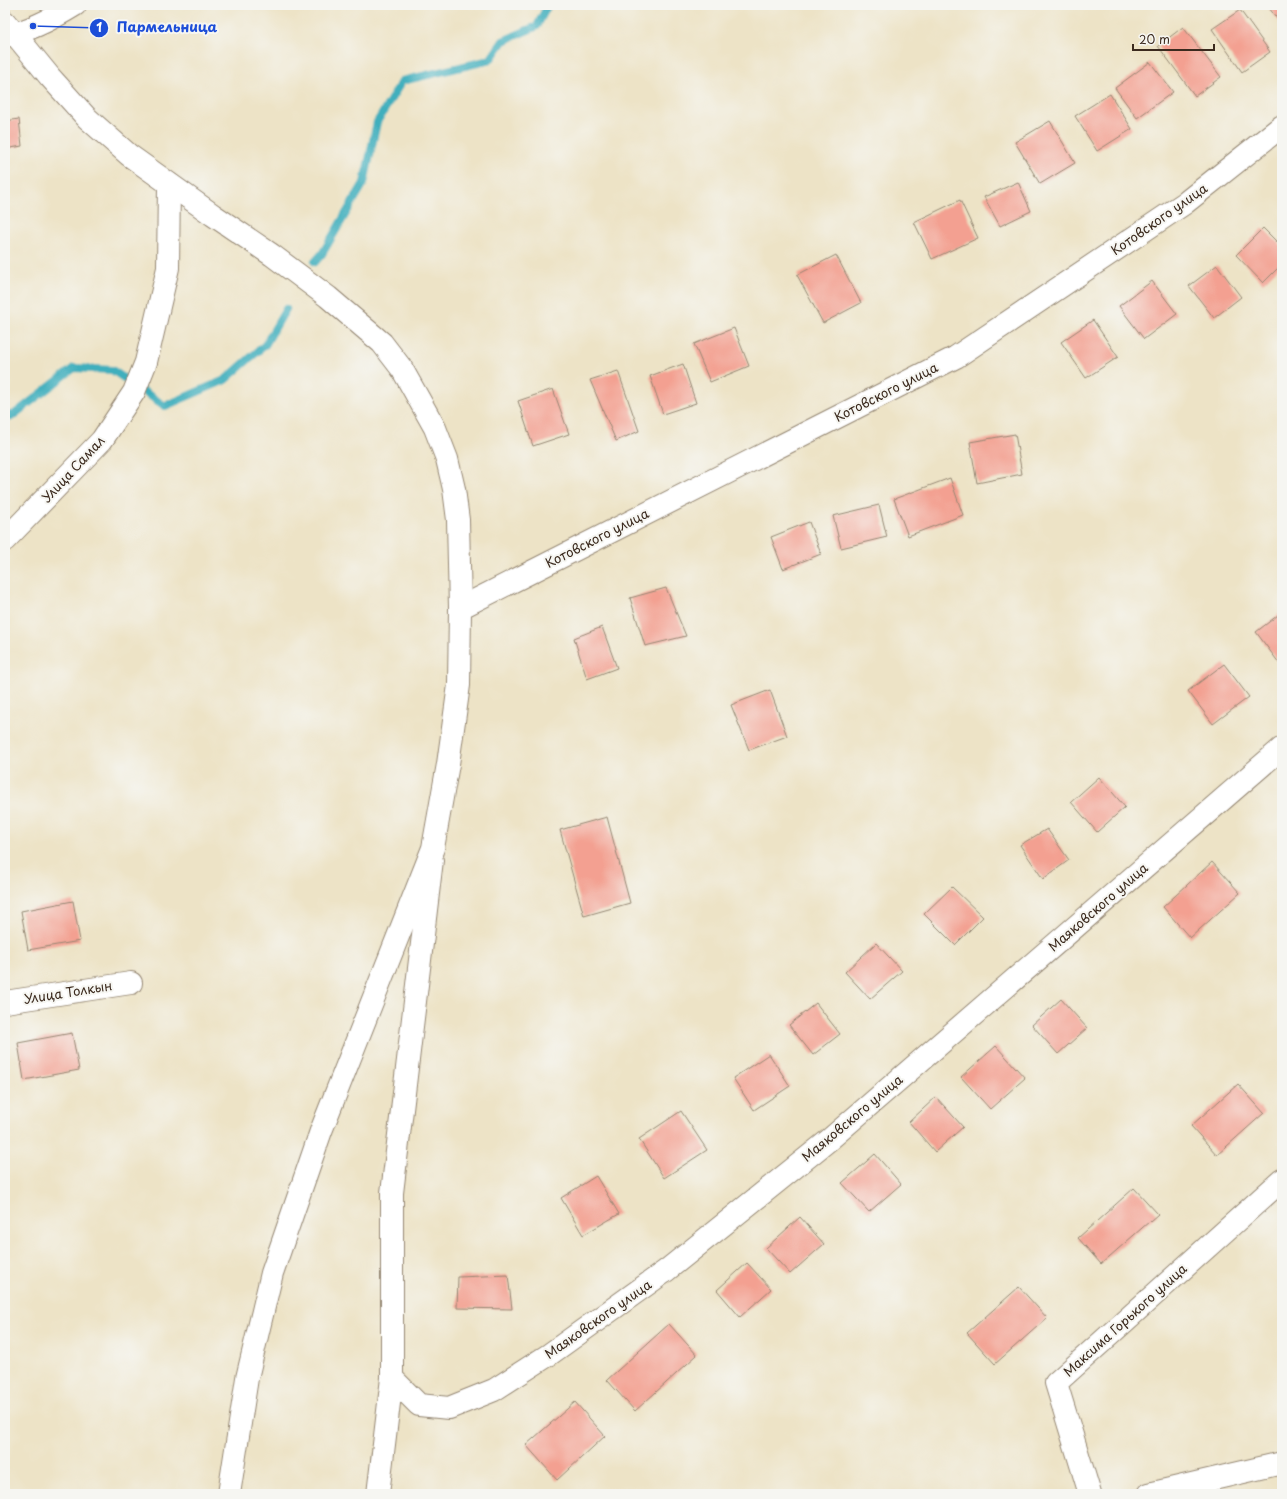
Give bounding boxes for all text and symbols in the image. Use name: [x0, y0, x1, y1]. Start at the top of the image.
callout: Пармельница: [89, 15, 226, 41]
text: Пармельница: [117, 16, 218, 37]
text: 1: [96, 18, 102, 36]
scale bar: [1133, 26, 1214, 52]
text: 20 m: [1139, 30, 1170, 48]
street label: Котовского улица: [1107, 178, 1211, 259]
street label: Котовского улица: [831, 357, 942, 426]
street label: Улица Самал: [37, 431, 109, 506]
street label: Котовского улица: [542, 503, 653, 572]
street label: Маяковского улица: [1044, 857, 1152, 955]
street label: Улица Толкын: [22, 975, 113, 1008]
street label: Маяковского улица: [797, 1069, 907, 1166]
street label: Максима Горького улица: [1059, 1258, 1191, 1380]
street label: Маяковского улица: [540, 1274, 656, 1363]

